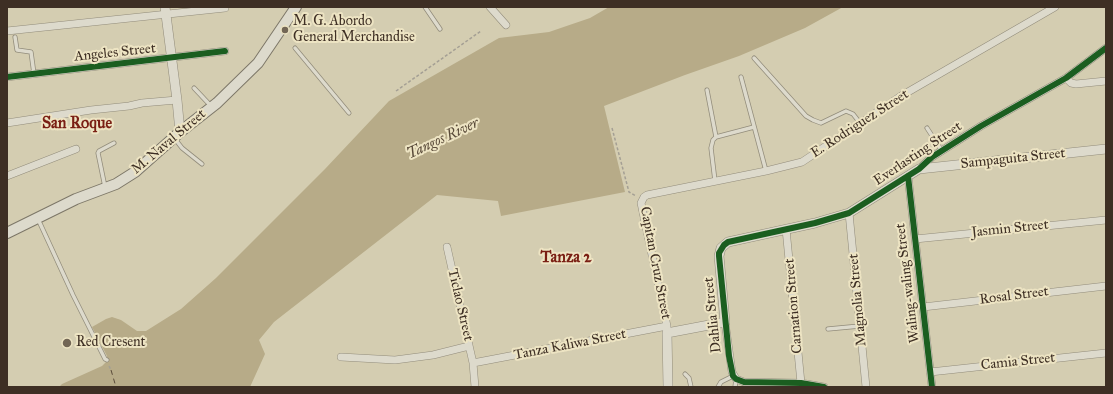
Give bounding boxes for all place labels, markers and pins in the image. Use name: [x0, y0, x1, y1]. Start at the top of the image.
place label: M. G. Abordo General Merchandise: [293, 14, 415, 46]
marker: M. G. Abordo General Merchandise: [280, 25, 290, 35]
place label: Red Cresent: [76, 335, 146, 351]
marker: Red Cresent: [61, 337, 73, 349]

